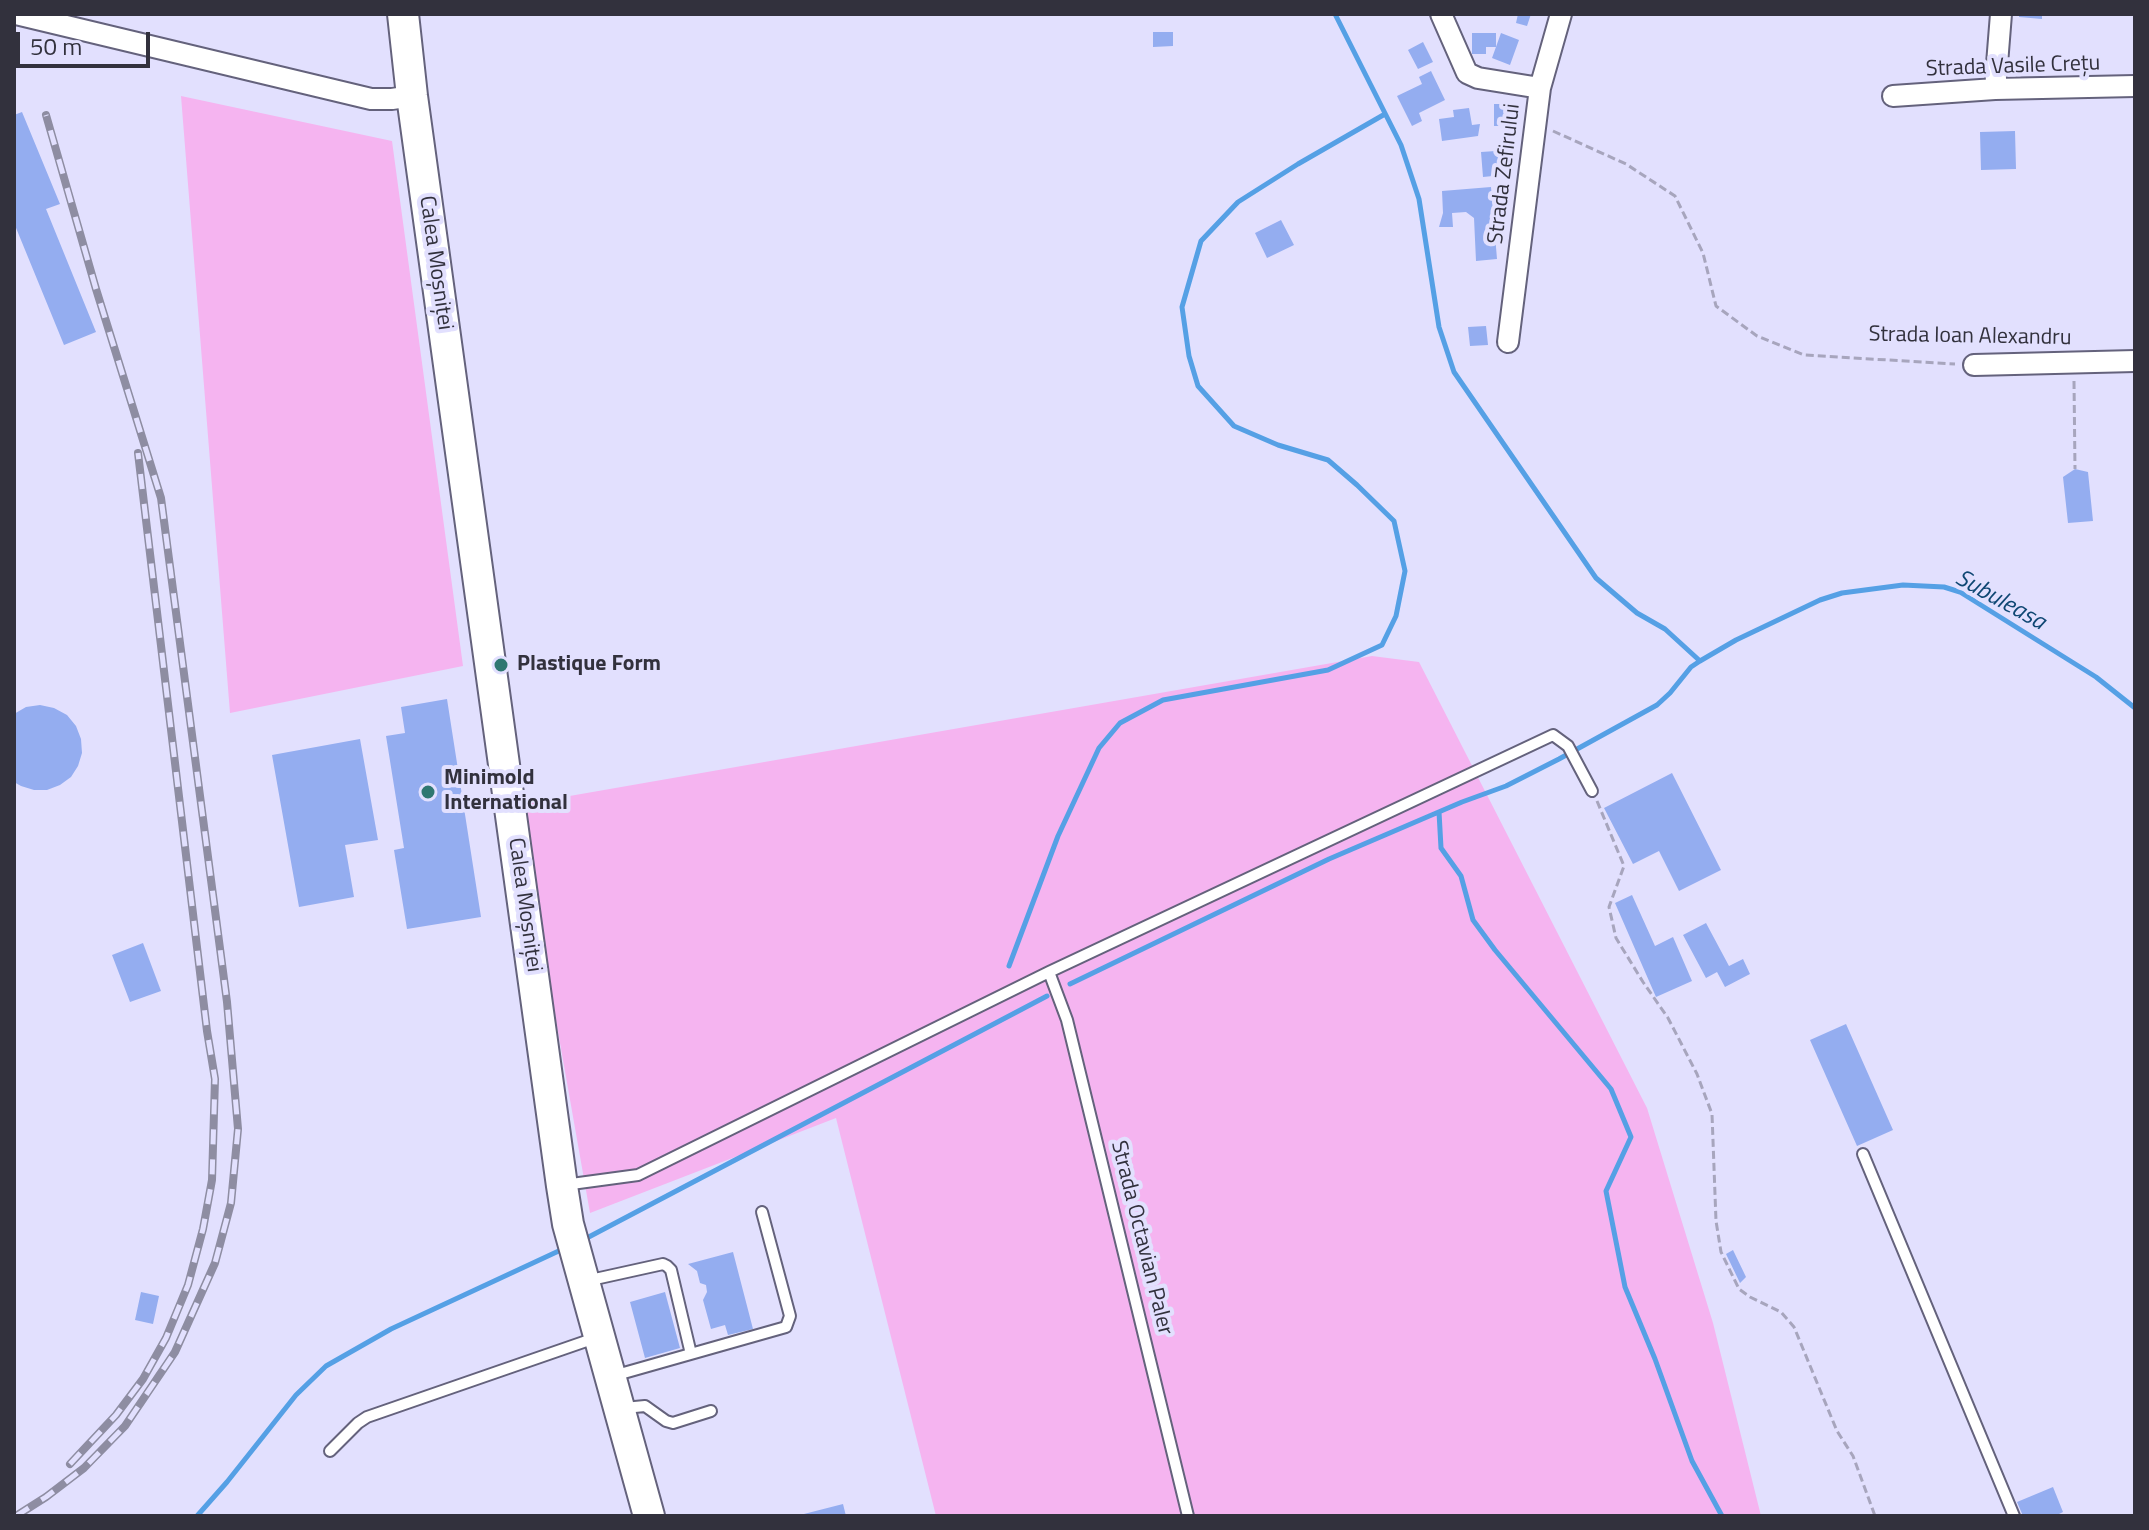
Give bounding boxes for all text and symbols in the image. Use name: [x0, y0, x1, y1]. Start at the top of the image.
scale bar: [20, 16, 154, 66]
text: 50 m: [30, 28, 82, 64]
street label: Strada Vasile Crețu: [1925, 51, 2101, 83]
street label: Strada Zefirului: [1483, 102, 1527, 246]
street label: Calea Moșniței: [412, 194, 458, 332]
street label: Strada Ioan Alexandru: [1868, 322, 2072, 352]
water label: Subuleasa: [1950, 565, 2050, 637]
place label: Plastique Form: [517, 652, 661, 678]
marker: Plastique Form: [492, 656, 510, 674]
place label: Minimold International: [444, 766, 568, 818]
marker: Minimold International: [419, 783, 437, 801]
street label: Calea Moșniței: [501, 836, 547, 974]
street label: Strada Octavian Paler: [1104, 1138, 1178, 1338]

